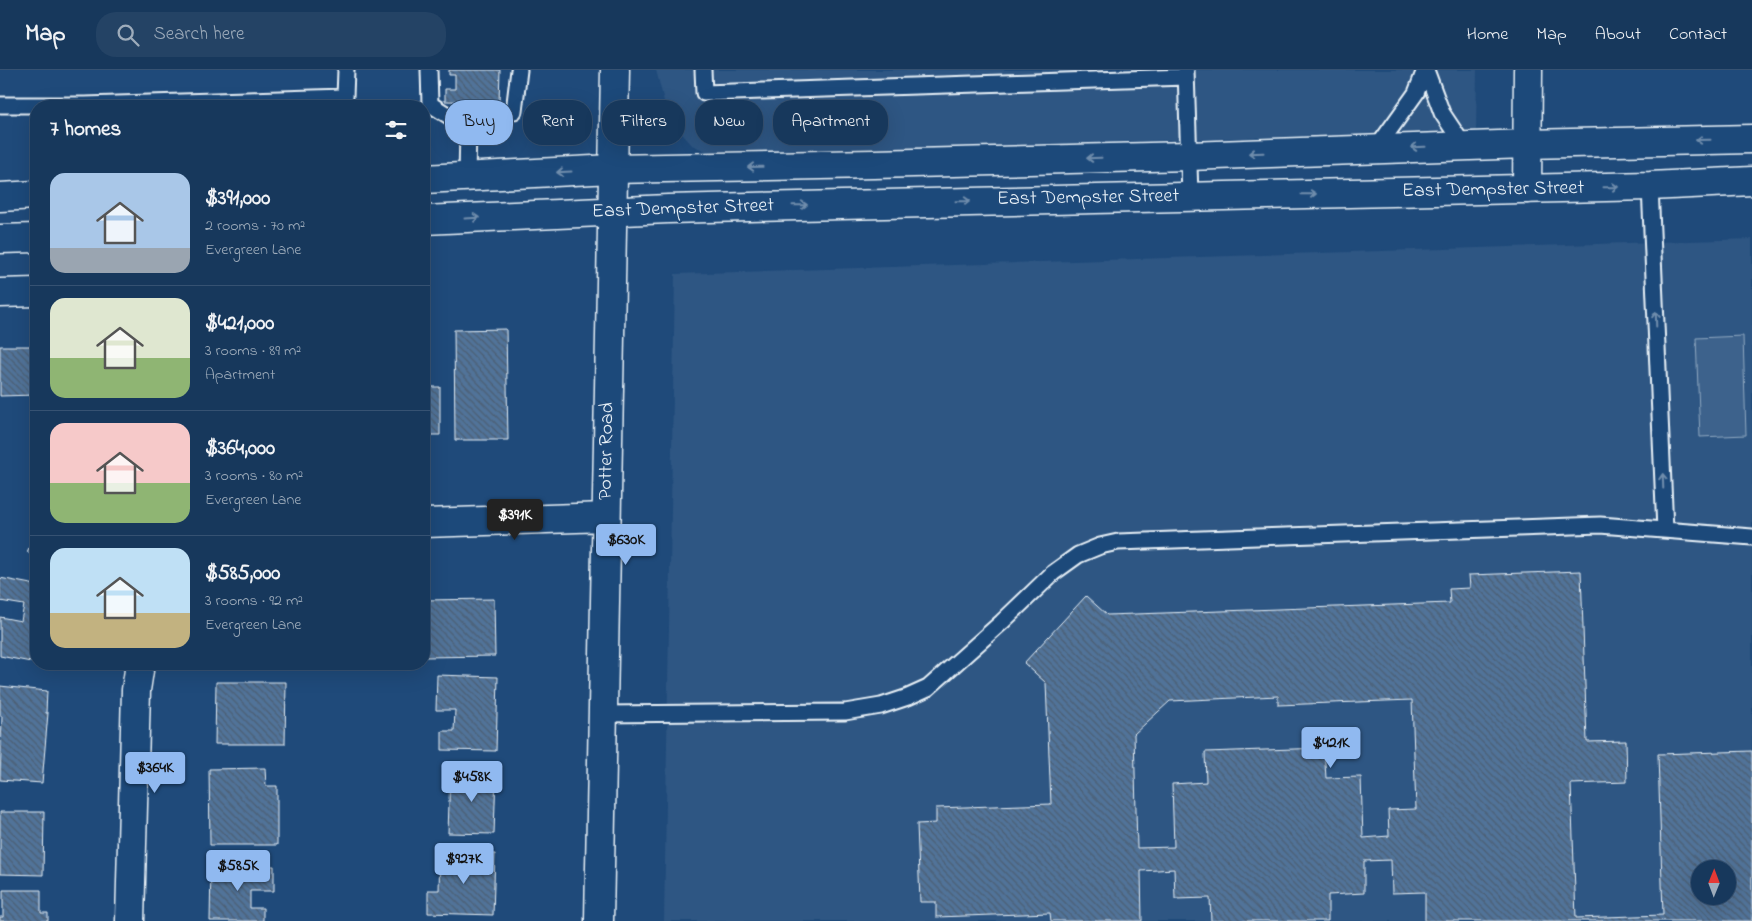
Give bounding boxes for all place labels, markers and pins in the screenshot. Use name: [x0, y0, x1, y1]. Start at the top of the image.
pin: $391K: [480, 498, 550, 541]
pin: $630K: [591, 524, 661, 566]
pin: $421K: [1296, 726, 1366, 769]
pin: $364K: [120, 752, 190, 794]
pin: $458K: [437, 760, 507, 803]
pin: $927K: [429, 842, 499, 885]
pin: $585K: [203, 850, 273, 892]

